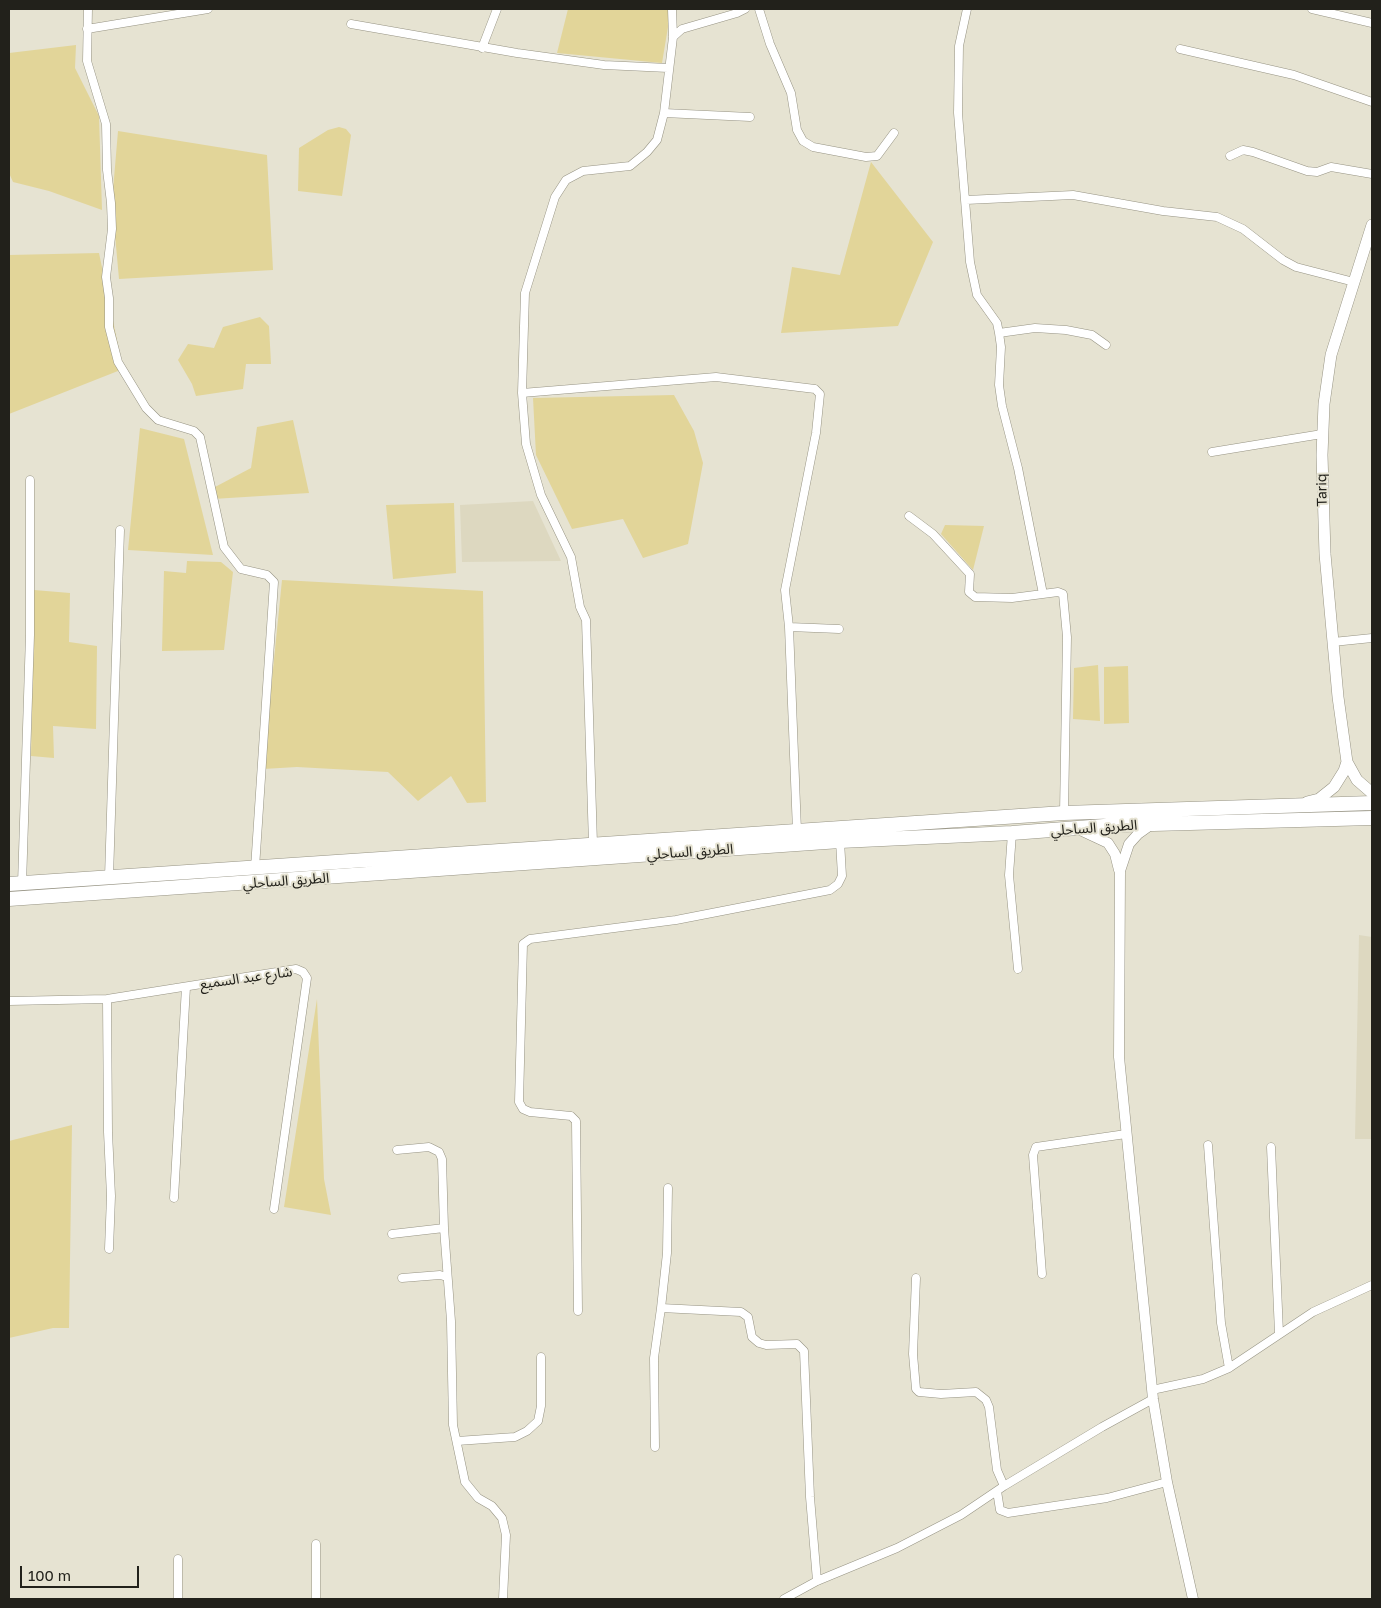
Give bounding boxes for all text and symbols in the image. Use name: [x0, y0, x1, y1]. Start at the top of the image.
street label: Tariq: [1313, 473, 1331, 507]
street label: الطريق الساحلي: [1050, 817, 1138, 839]
street label: الطريق الساحلي: [646, 841, 734, 863]
street label: الطريق الساحلي: [242, 870, 330, 892]
street label: شارع عبد السميع: [199, 963, 293, 993]
scale bar: [22, 1556, 141, 1588]
text: 100 m: [28, 1566, 71, 1584]

